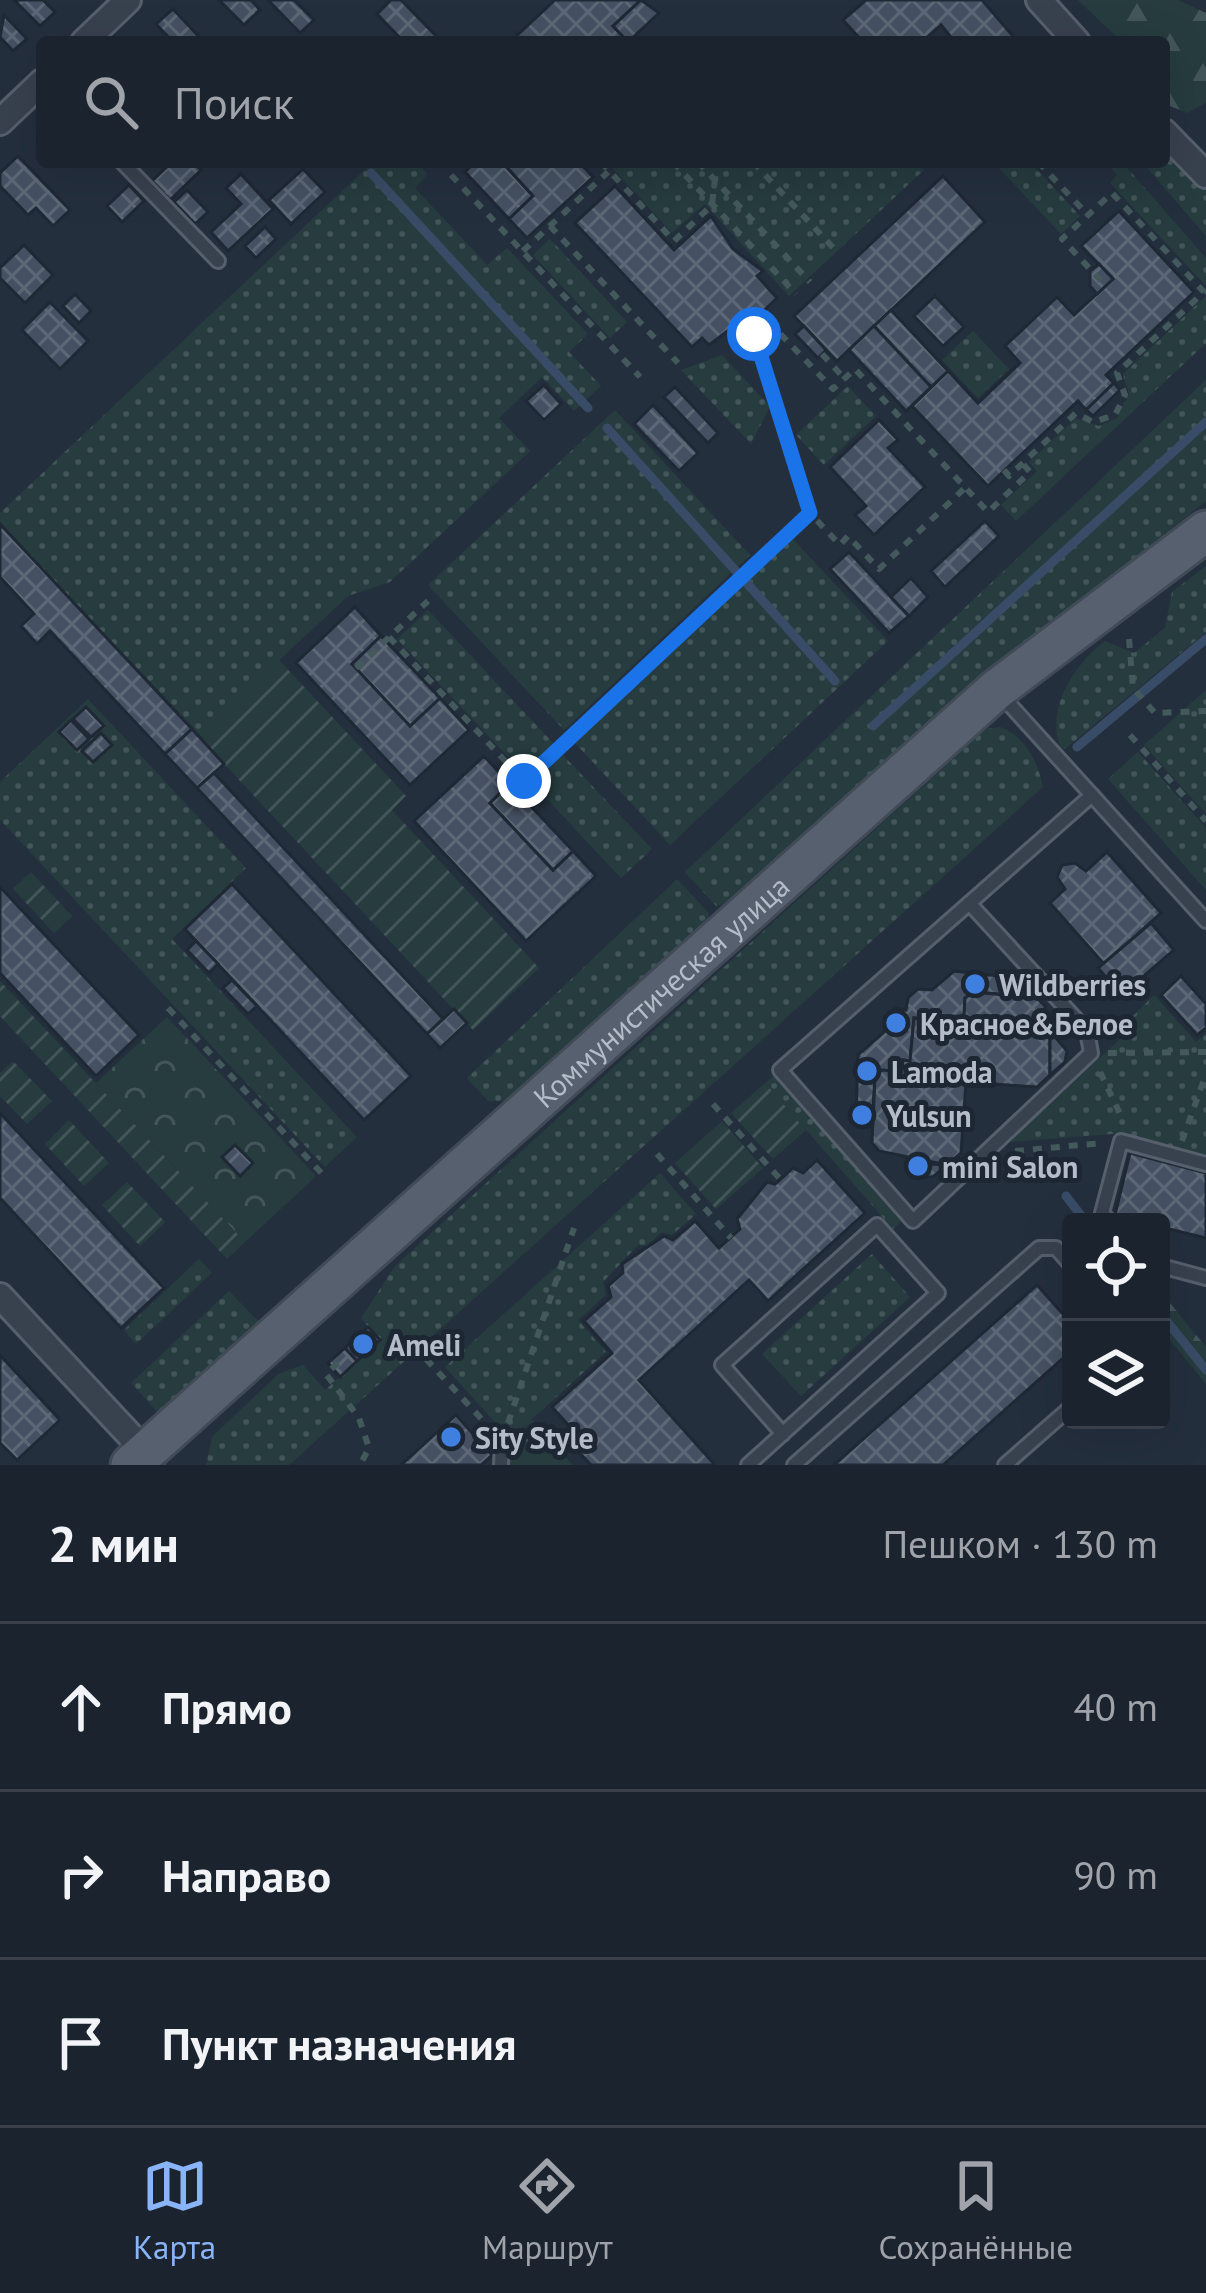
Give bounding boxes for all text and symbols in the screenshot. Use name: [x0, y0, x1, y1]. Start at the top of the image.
search box: [36, 36, 1170, 168]
icon: search: [78, 69, 144, 135]
text: Поиск: [174, 73, 294, 131]
route start: [727, 307, 781, 361]
route end: [497, 754, 551, 808]
street label: Коммунистическая улица: [525, 866, 797, 1115]
place label: Wildberries: [999, 965, 1146, 1004]
marker: Wildberries: [962, 971, 988, 997]
place label: Красное&Белое: [920, 1004, 1133, 1043]
marker: Красное&Белое: [883, 1010, 909, 1036]
place label: Lamoda: [891, 1052, 993, 1091]
marker: Lamoda: [854, 1058, 880, 1084]
place label: Yulsun: [885, 1096, 972, 1135]
marker: Yulsun: [849, 1102, 875, 1128]
place label: mini Salon: [942, 1147, 1078, 1186]
marker: mini Salon: [905, 1153, 931, 1179]
map controls: [1062, 1213, 1170, 1429]
button: locate: [1062, 1213, 1170, 1321]
button: layers: [1062, 1321, 1170, 1429]
place label: Ameli: [387, 1325, 461, 1364]
marker: Ameli: [350, 1331, 376, 1357]
place label: Sity Style: [475, 1418, 594, 1457]
marker: Sity Style: [438, 1424, 464, 1450]
text: 2 мин: [48, 1510, 179, 1576]
text: Пешком · 130 m: [882, 1518, 1158, 1569]
icon: ahead: [48, 1674, 114, 1740]
text: Прямо: [162, 1678, 292, 1736]
text: 40 m: [1073, 1681, 1158, 1732]
icon: right: [48, 1842, 114, 1908]
text: Направо: [162, 1846, 331, 1904]
text: 90 m: [1073, 1849, 1158, 1900]
icon: arrive: [48, 2010, 114, 2076]
text: Пункт назначения: [162, 2014, 516, 2072]
tab: Карта: [133, 2153, 216, 2268]
tab: Маршрут: [482, 2153, 613, 2268]
tab: Сохранённые: [878, 2153, 1073, 2268]

